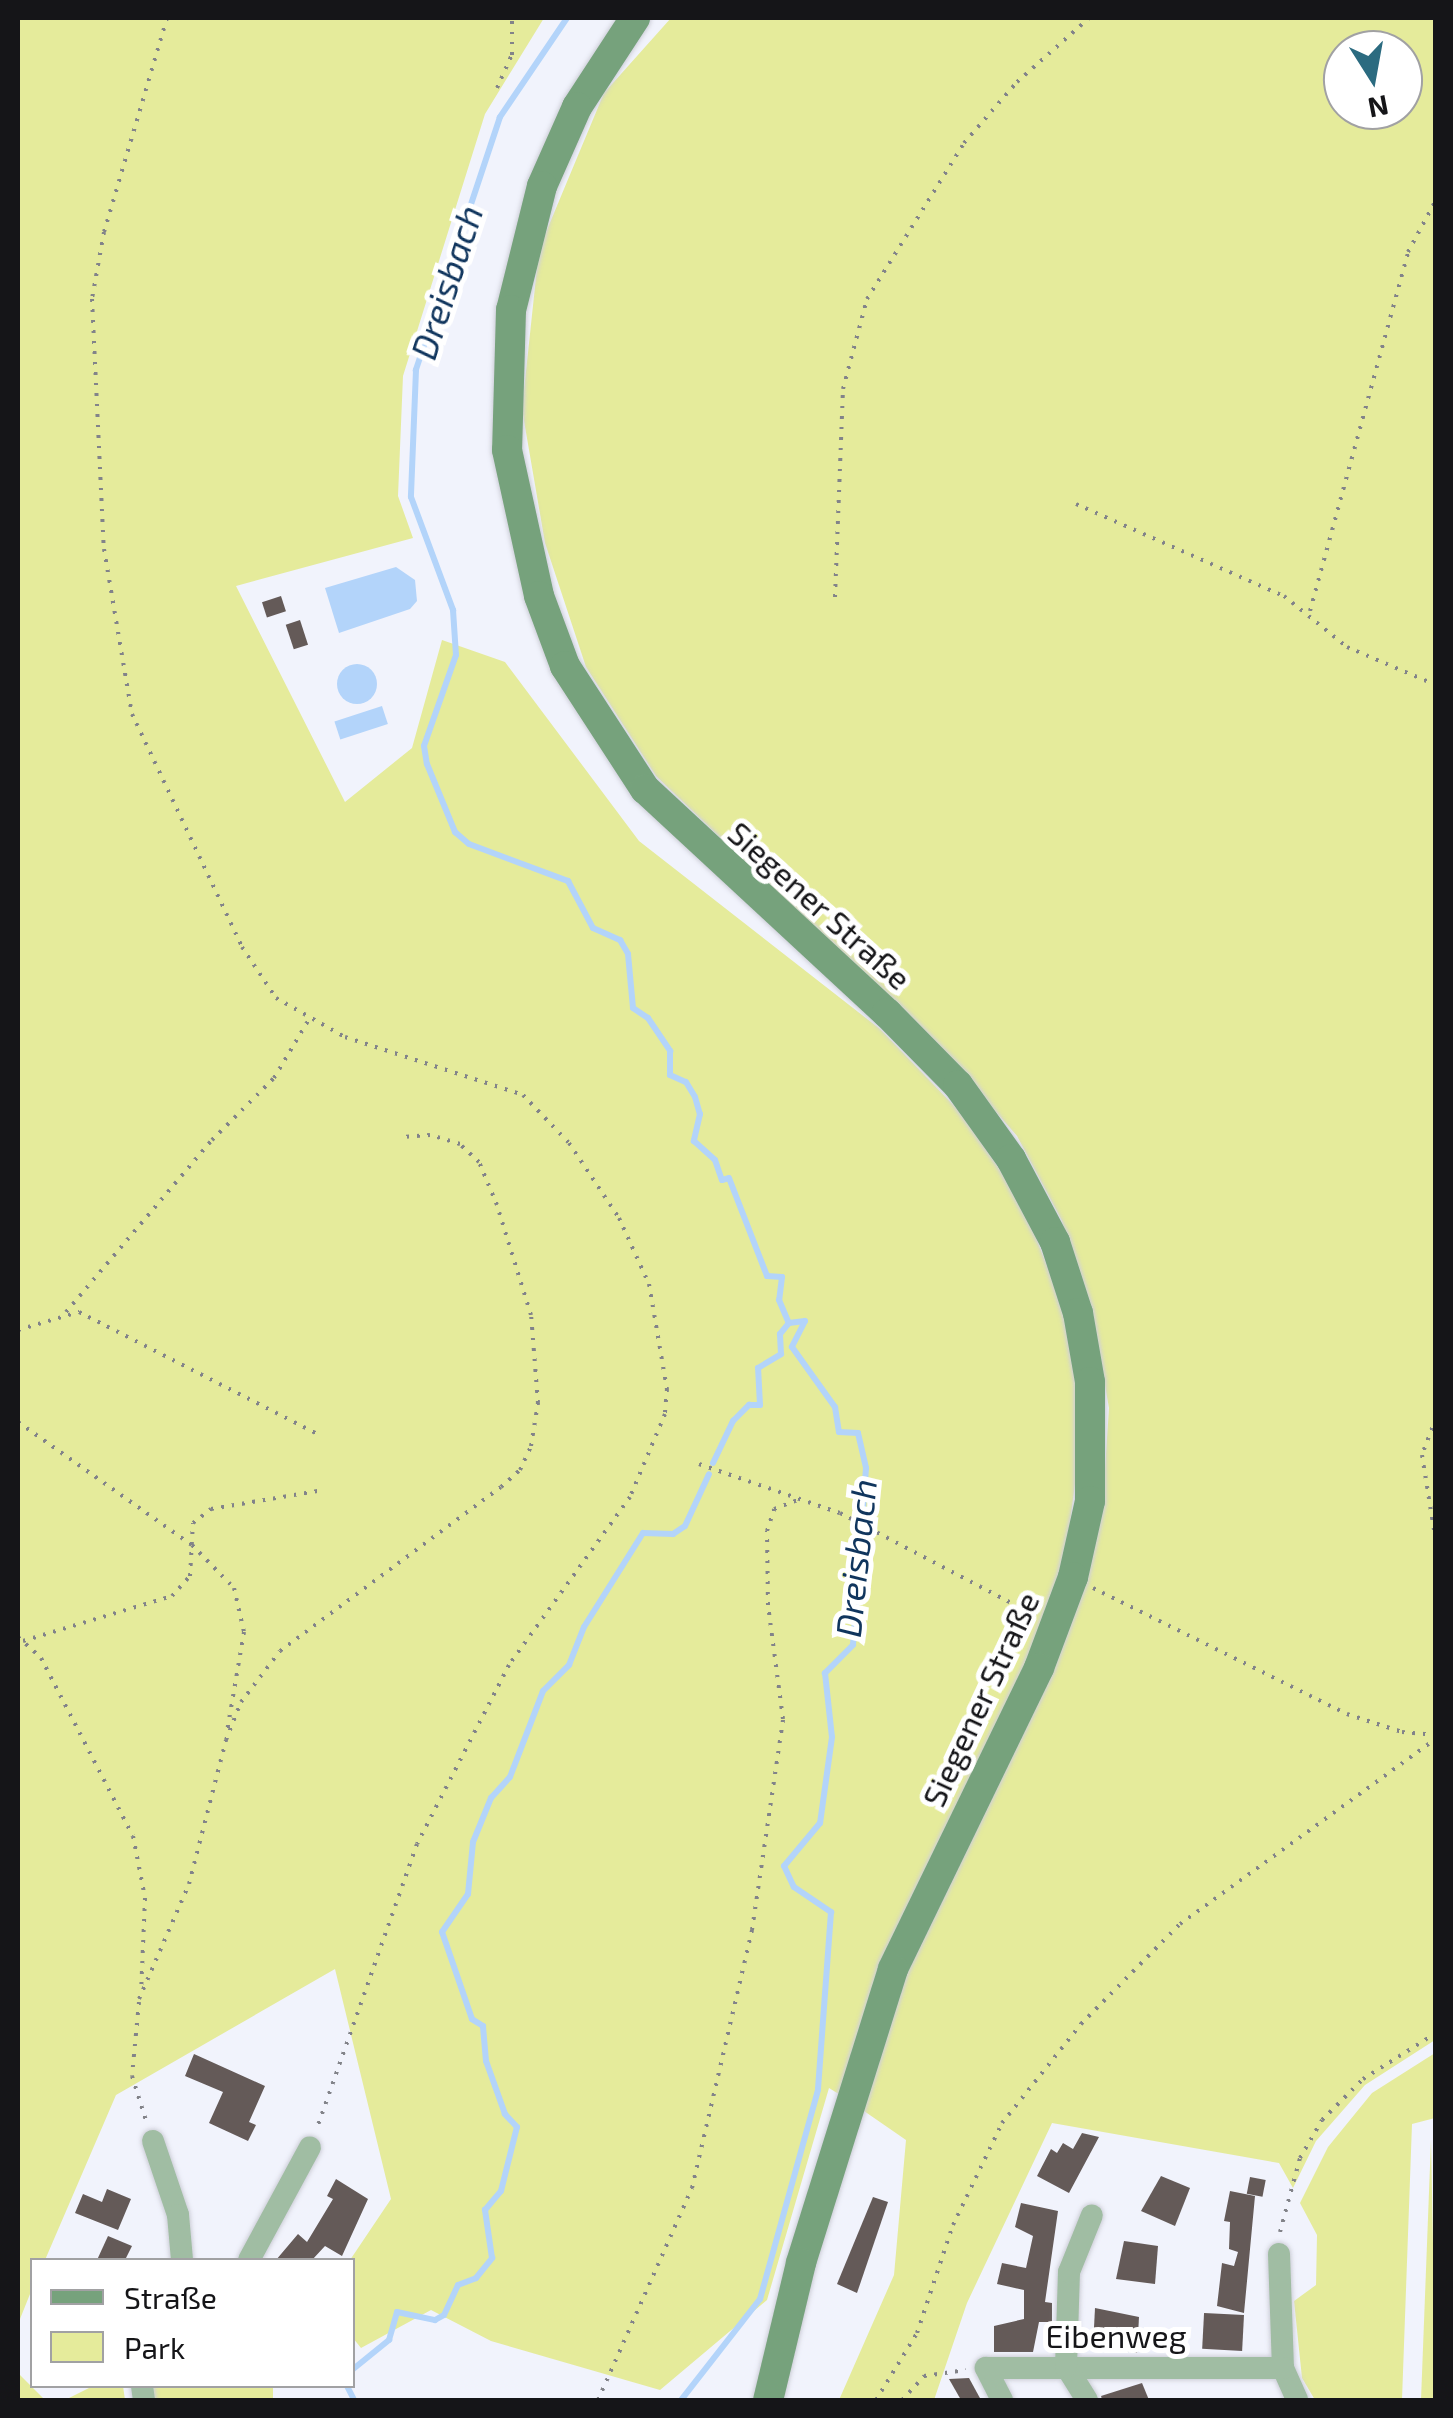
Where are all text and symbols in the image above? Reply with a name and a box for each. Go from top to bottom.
north arrow [1323,30,1423,130]
text: N [1365,89,1392,126]
water label: Dreisbach [401,200,491,364]
street label: Siegener Straße [721,813,919,997]
water label: Dreisbach [826,1477,884,1639]
street label: Siegener Straße [913,1585,1047,1813]
legend [30,2258,355,2388]
text: Straße [124,2279,217,2315]
street label: Eibenweg [1045,2316,1187,2354]
text: Park [124,2329,185,2365]

